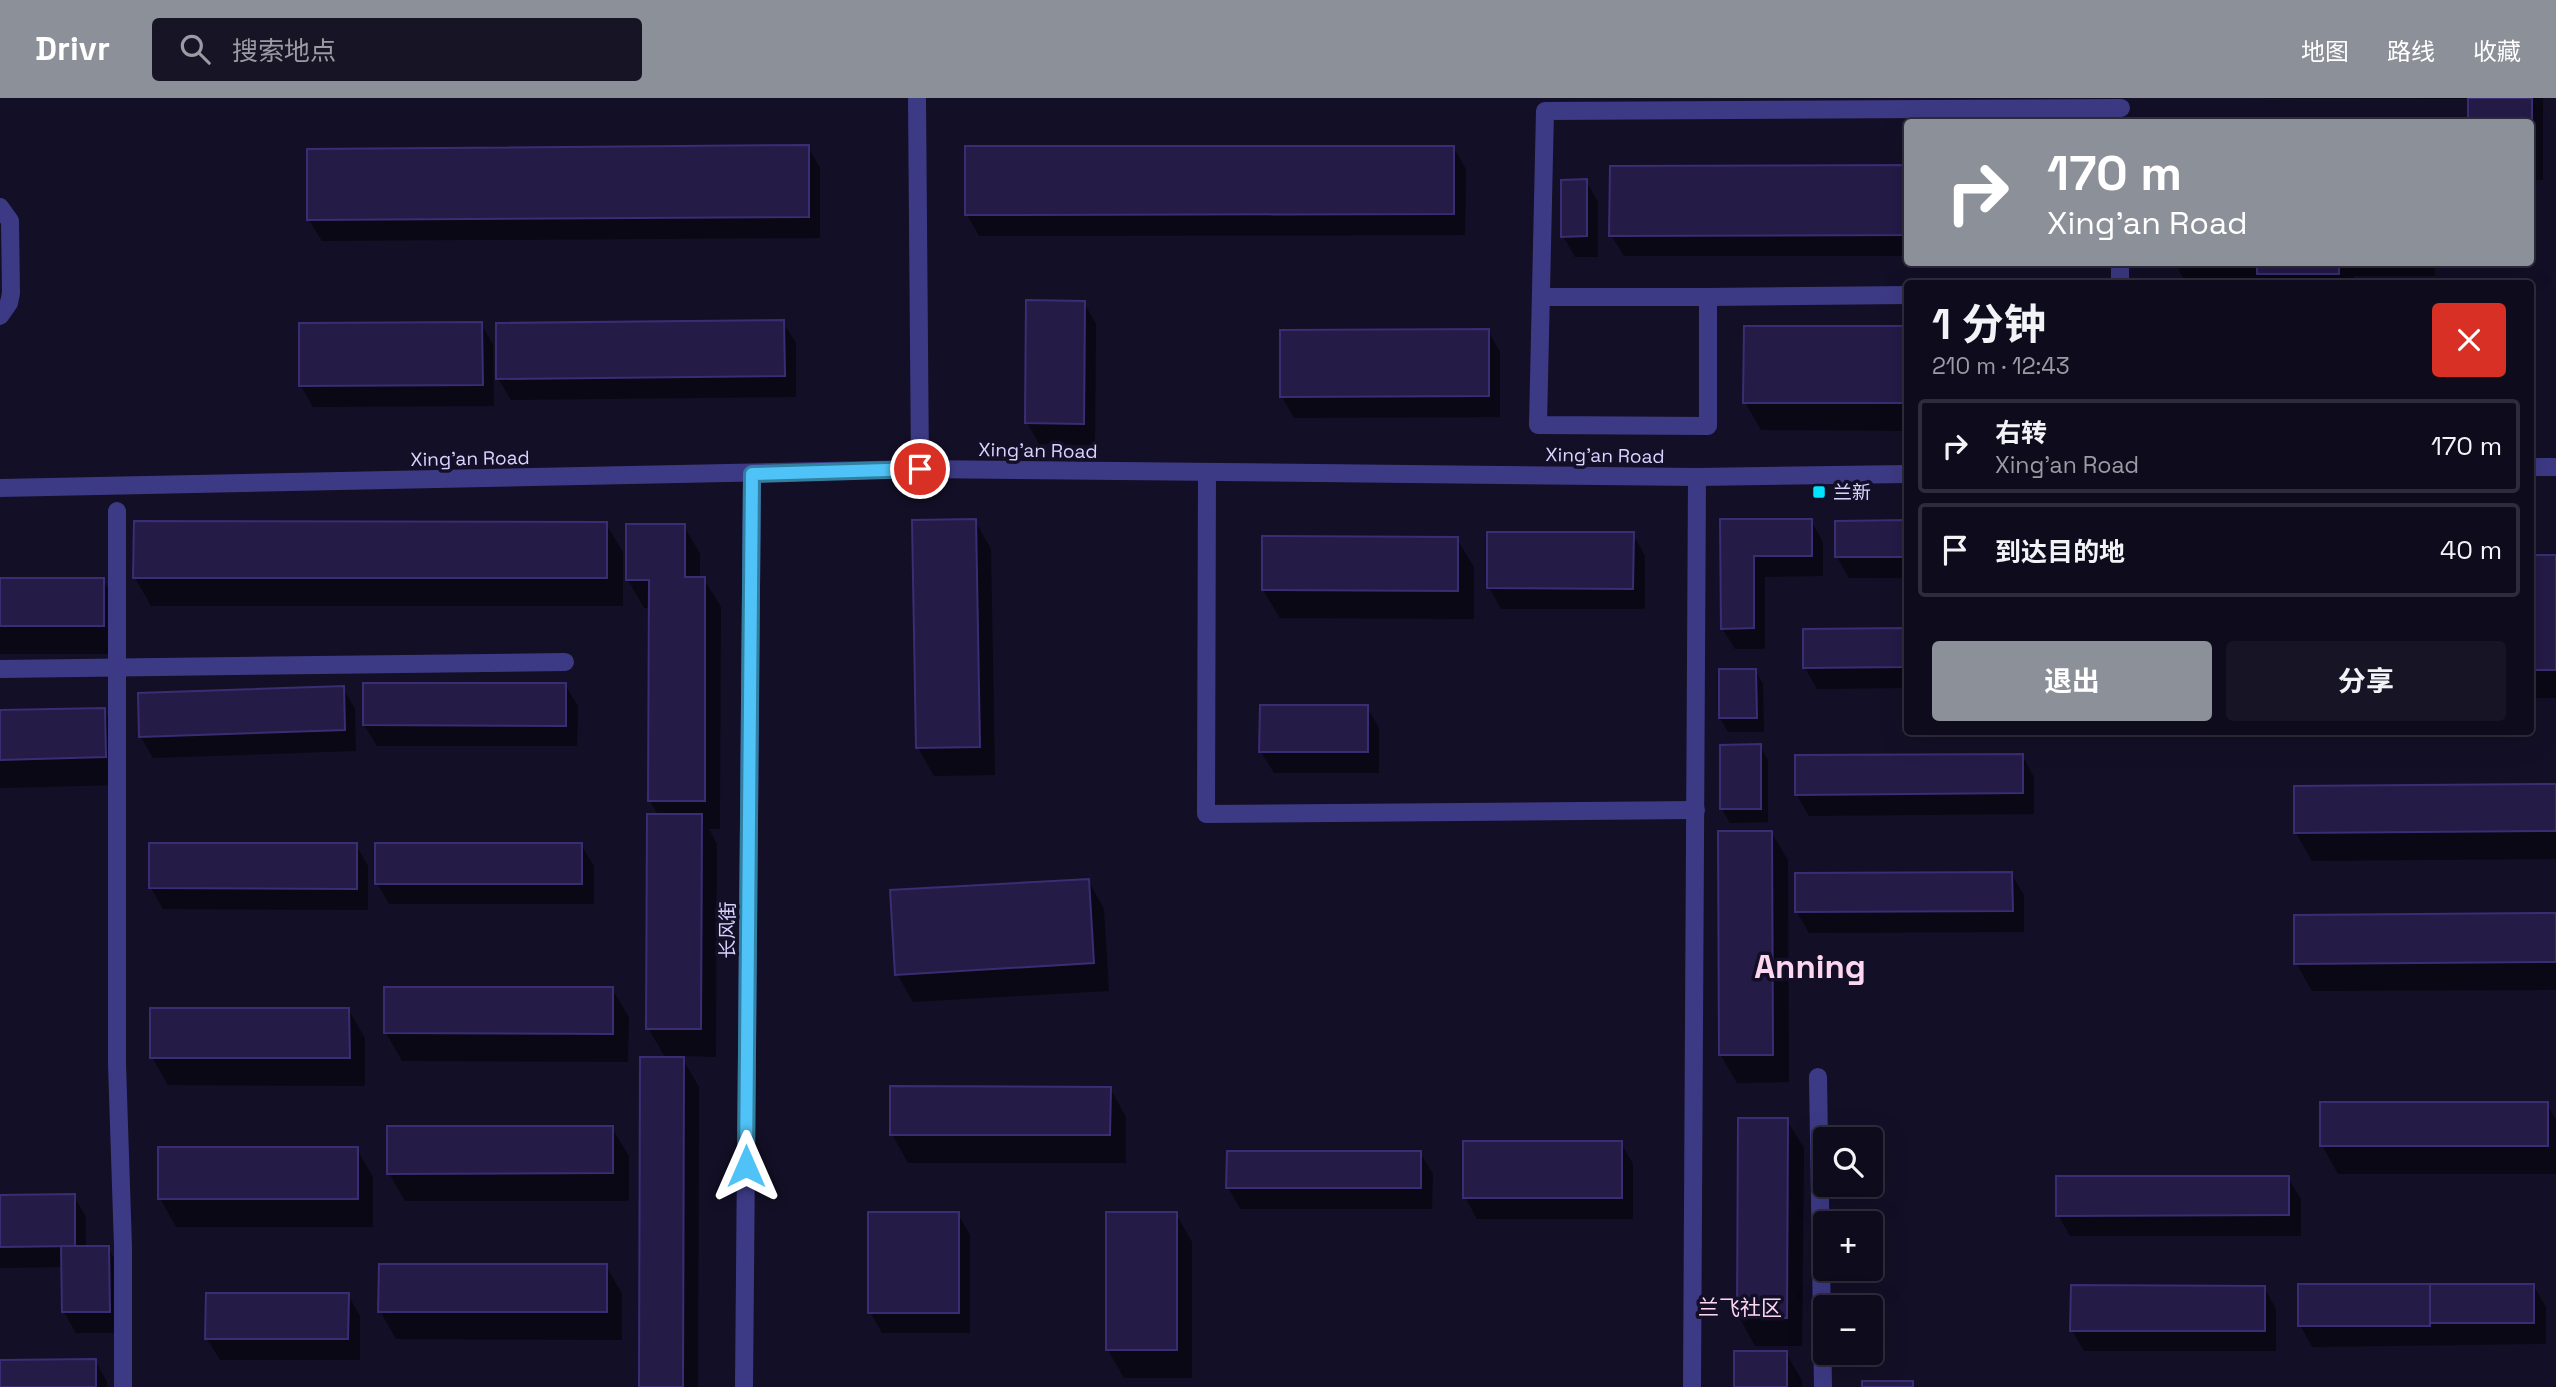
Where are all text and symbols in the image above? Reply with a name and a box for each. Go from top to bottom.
search box [152,18,642,81]
text: Drivr [35,28,110,70]
icon: search [176,30,214,68]
text: 搜索地点 [232,34,336,68]
text: 地图 [2301,36,2349,67]
text: 路线 [2387,36,2435,67]
text: 收藏 [2473,36,2521,67]
text: 170 m [2047,142,2182,204]
icon: right [1932,147,2023,238]
text: Xing'an Road [2047,203,2248,243]
text: 1 分钟 [1932,298,2046,351]
button: close [2432,303,2506,377]
text: 210 m · 12:43 [1932,351,2070,381]
text: 右转 [1995,416,2047,450]
icon: right [1936,427,1974,465]
text: 170 m [2431,429,2502,463]
street label: Xing'an Road [978,437,1098,464]
pin [890,439,950,499]
street label: Xing'an Road [1545,442,1665,469]
street label: Xing'an Road [410,445,530,472]
icon: arrive [901,450,939,488]
text: Xing'an Road [1995,450,2139,480]
place label: 兰新 [1833,480,1871,505]
marker: 兰新 [1811,484,1827,500]
icon: arrive [1936,531,1974,569]
text: 40 m [2440,533,2502,567]
text: 到达目的地 [1995,535,2125,569]
button: 退出 [1932,641,2212,721]
button: 分享 [2226,641,2506,721]
street label: 长风街 [715,901,740,959]
district label: Anning [1754,946,1866,988]
map controls [1813,1127,1883,1365]
button: search [1813,1127,1883,1197]
position arrow [709,1129,783,1203]
button: + [1813,1211,1883,1281]
district label: 兰飞社区 [1698,1294,1782,1321]
button: − [1813,1295,1883,1365]

